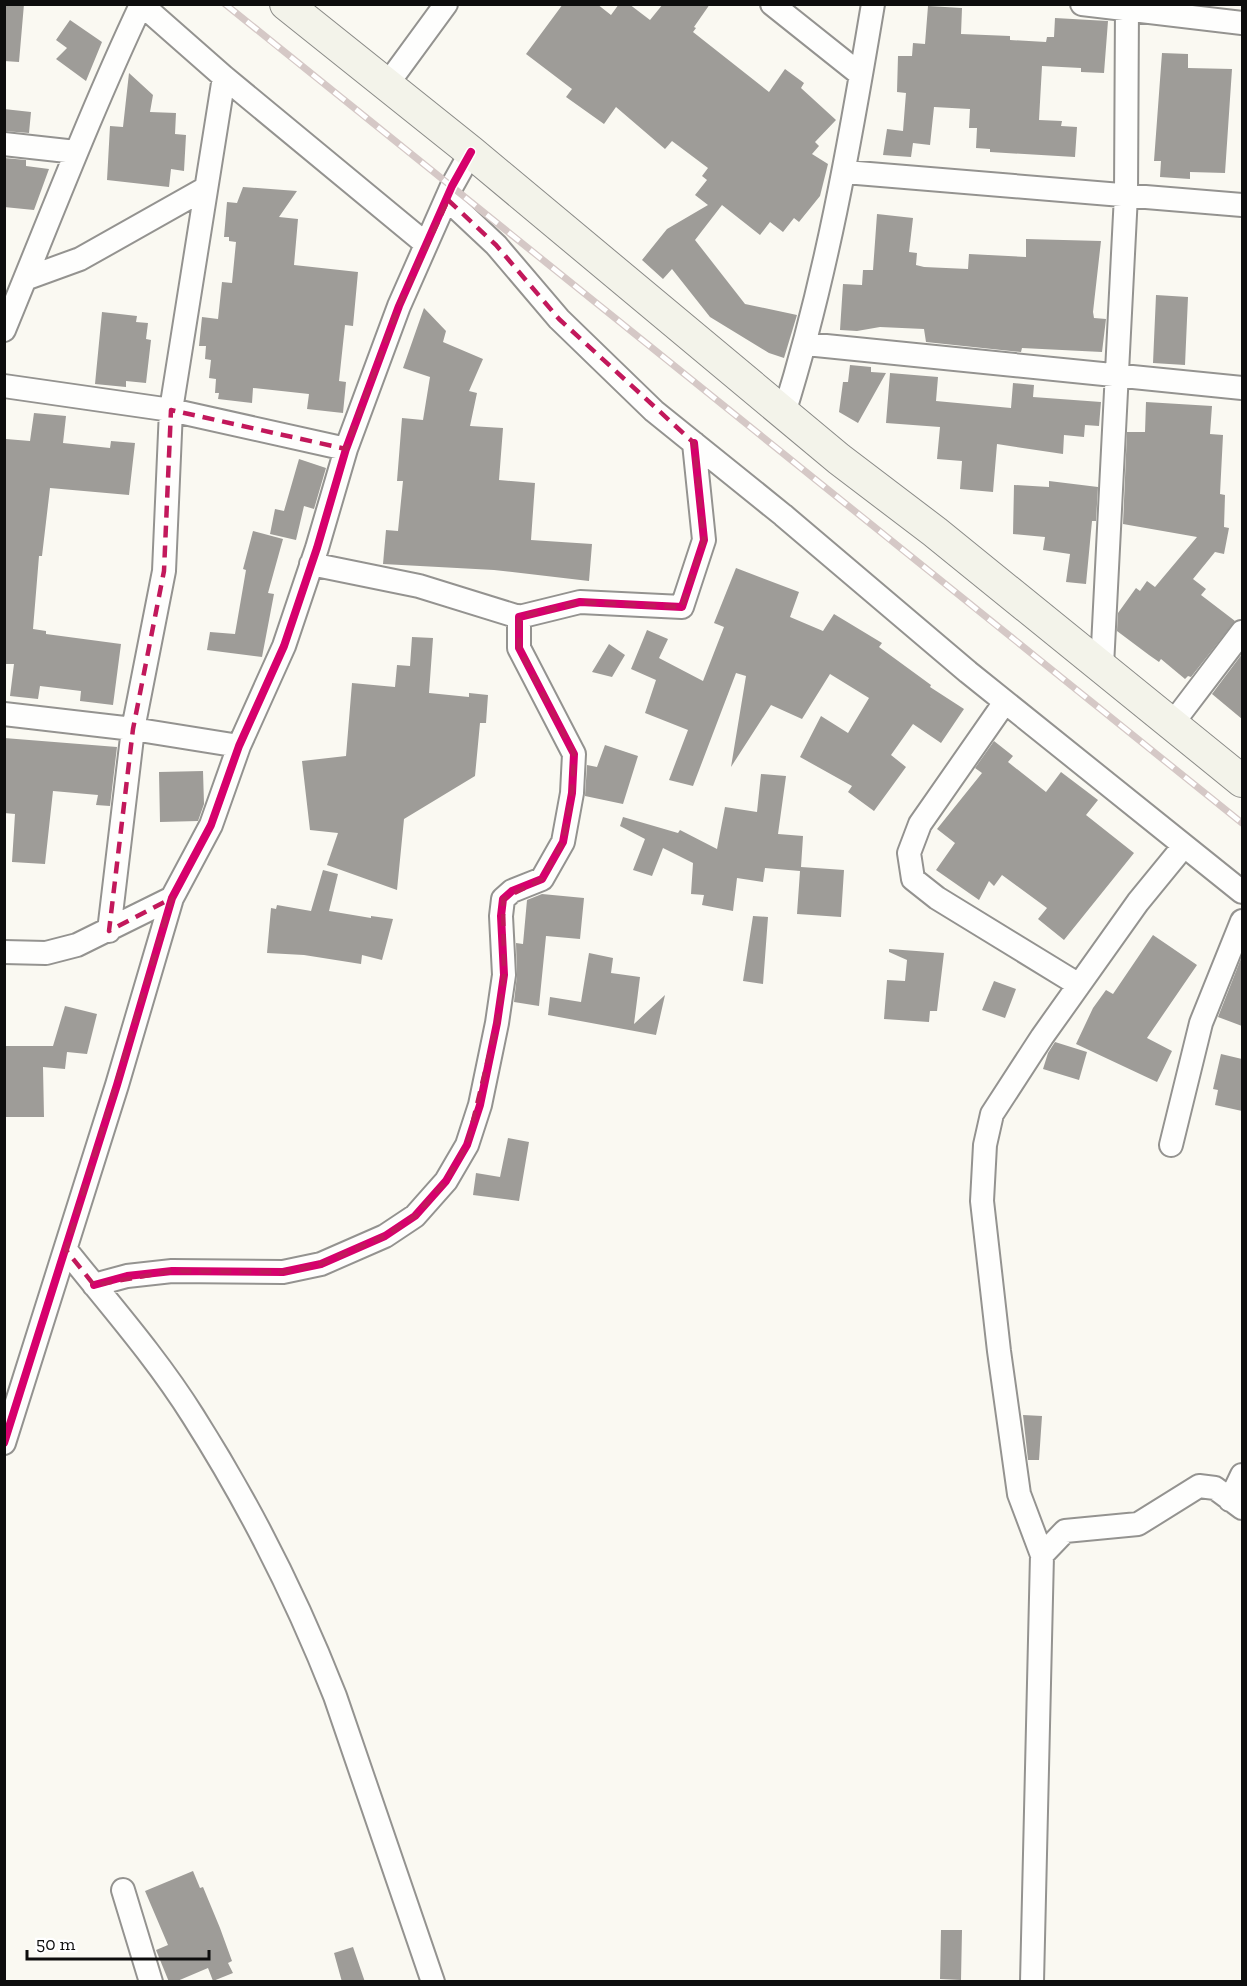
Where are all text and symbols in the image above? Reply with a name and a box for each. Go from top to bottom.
scale bar [27,1923,208,1961]
text: 50 m [36,1933,76,1955]

